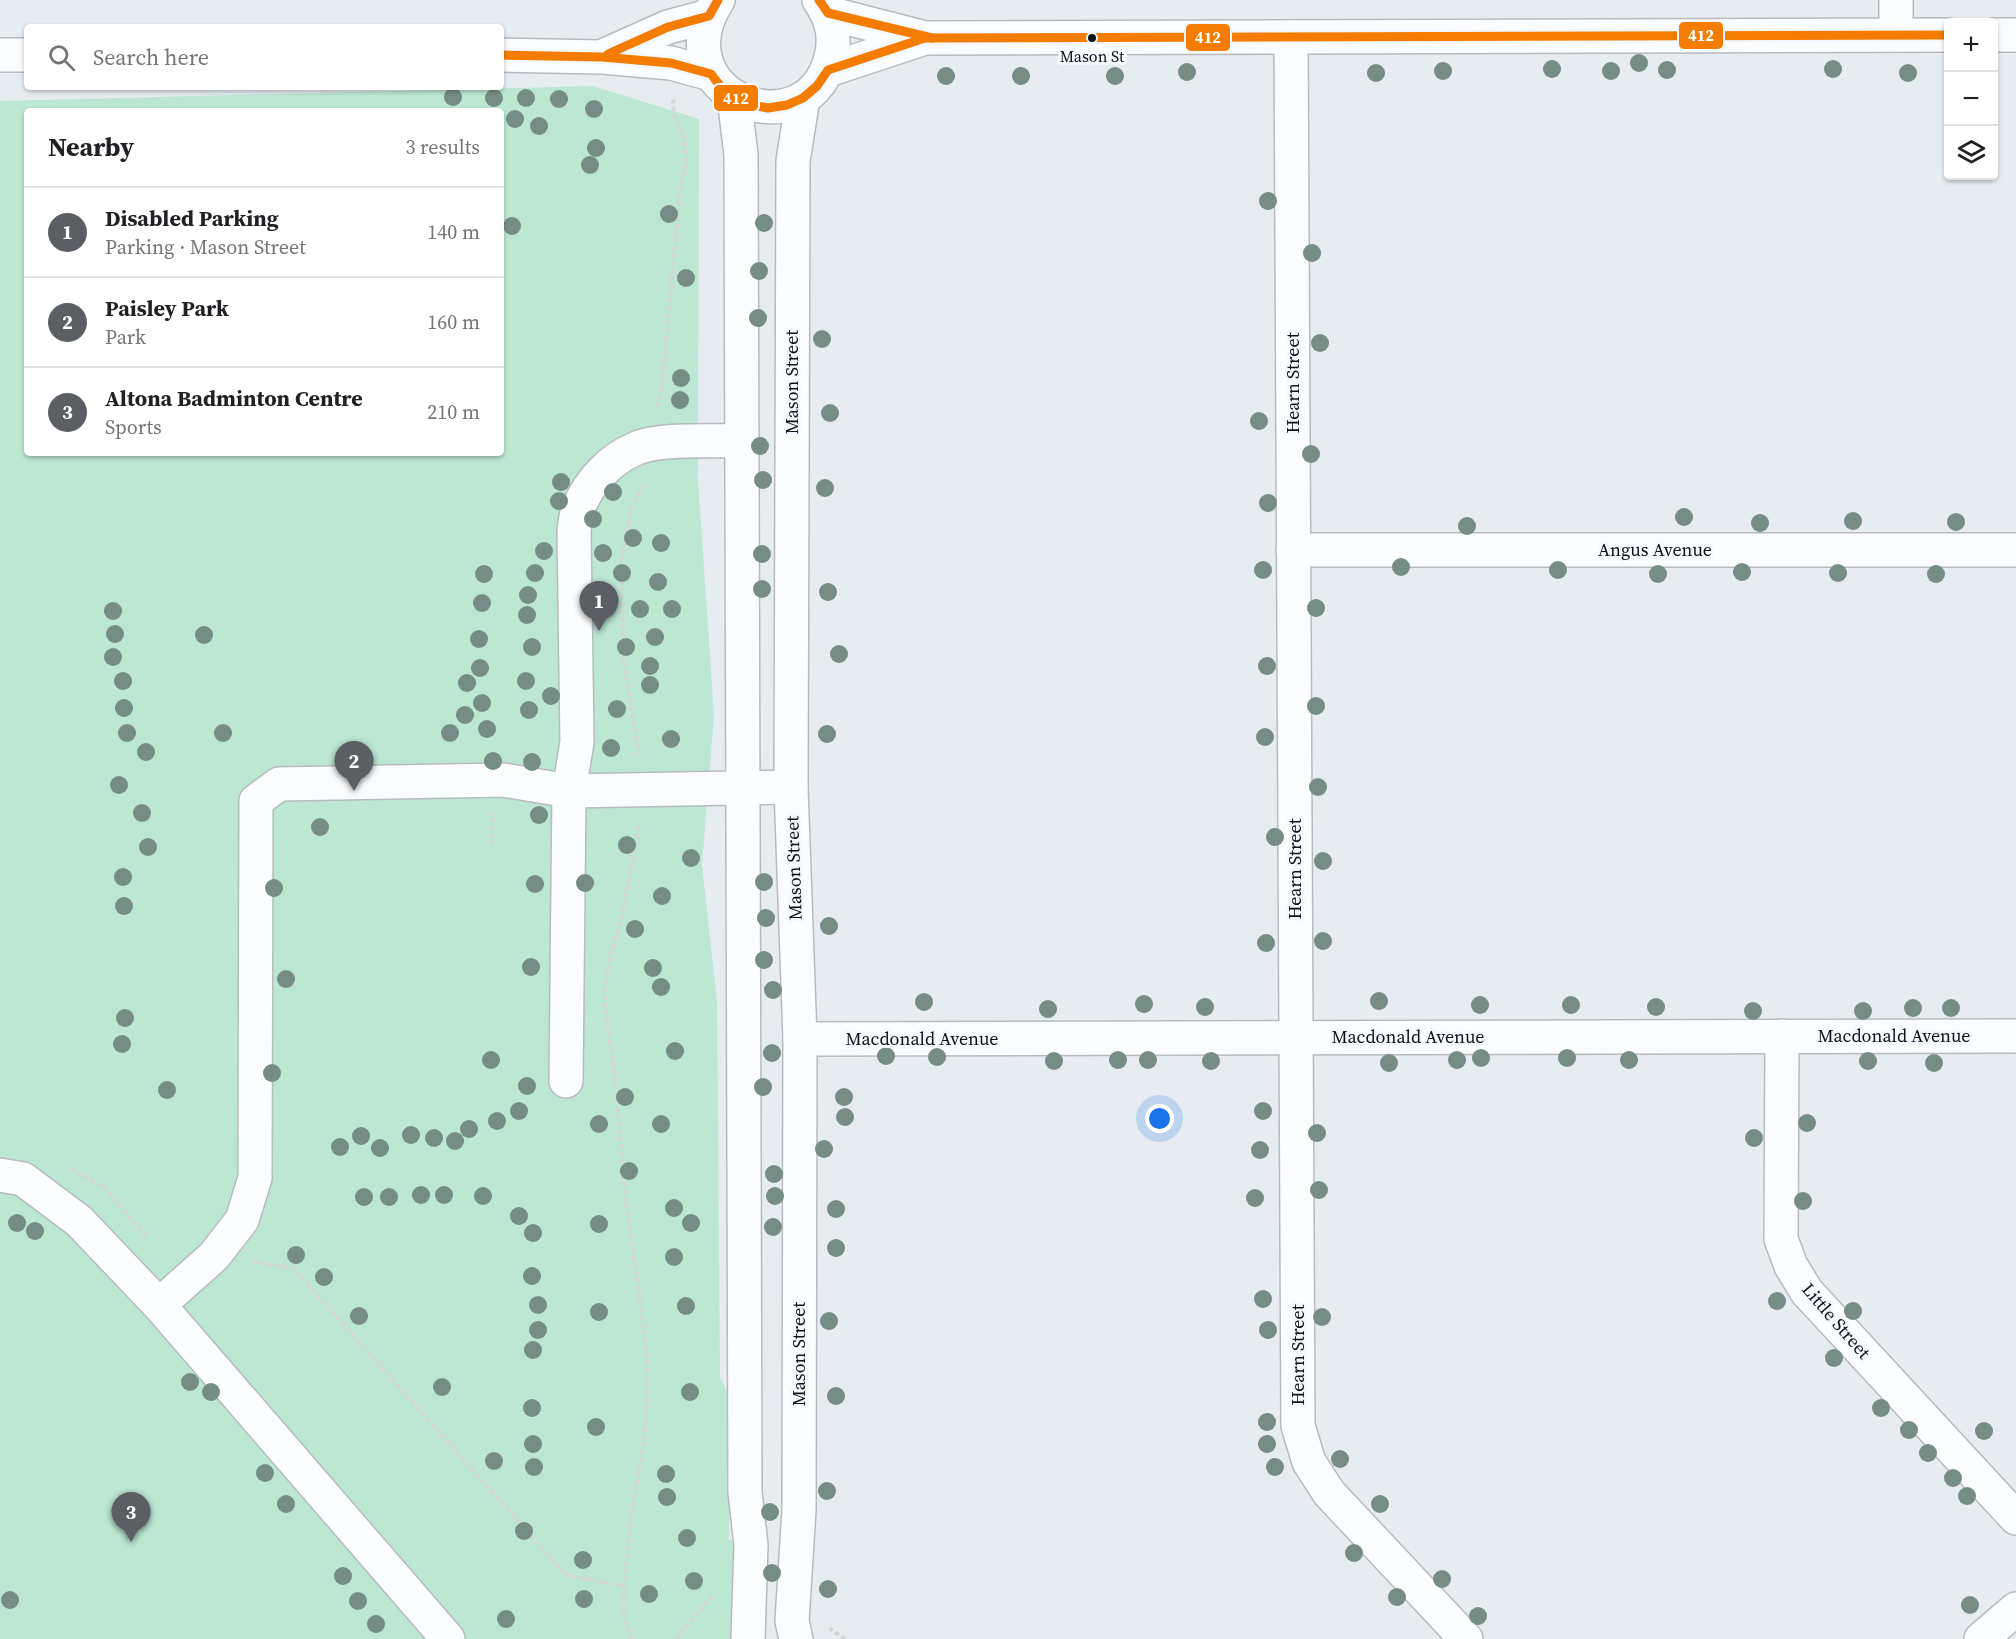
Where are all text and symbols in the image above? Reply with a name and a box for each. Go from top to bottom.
map controls [1944,18,1998,180]
button: + [1944,18,1998,72]
line badge: 412 [1678,21,1724,50]
line badge: 412 [1185,23,1231,52]
search box [24,24,504,90]
text: 412 [1688,24,1714,46]
text: 412 [1195,26,1221,48]
marker: Mason St [1086,32,1098,44]
icon: search [45,41,78,74]
text: Search here [93,42,209,72]
place label: Mason St [1060,45,1125,67]
button: − [1944,72,1998,126]
line badge: 412 [713,84,759,112]
text: 412 [723,87,749,109]
button: layers [1944,126,1998,180]
text: Nearby [48,129,134,165]
text: 3 results [405,133,480,161]
text: Disabled Parking [105,203,279,233]
text: 1 [62,218,73,246]
text: 140 m [427,218,480,246]
text: Parking · Mason Street [105,233,306,261]
text: Paisley Park [105,293,229,323]
text: 2 [62,308,73,336]
text: 160 m [427,308,480,336]
text: Park [105,323,146,351]
street label: Mason Street [779,330,804,434]
street label: Hearn Street [1280,332,1305,434]
text: Altona Badminton Centre [105,383,363,413]
text: 3 [62,398,73,426]
text: 210 m [427,398,480,426]
text: Sports [105,413,162,441]
street label: Angus Avenue [1598,537,1712,562]
pin: 1 [580,582,618,631]
pin: 2 [334,742,374,791]
street label: Mason Street [779,815,808,921]
street label: Hearn Street [1282,818,1307,920]
street label: Macdonald Avenue [1818,1023,1970,1048]
street label: Macdonald Avenue [1332,1024,1484,1049]
street label: Macdonald Avenue [846,1026,998,1051]
your location [1145,1104,1174,1133]
street label: Little Street [1796,1277,1876,1364]
street label: Mason Street [786,1302,811,1406]
street label: Hearn Street [1285,1304,1310,1406]
pin: 3 [112,1492,150,1542]

